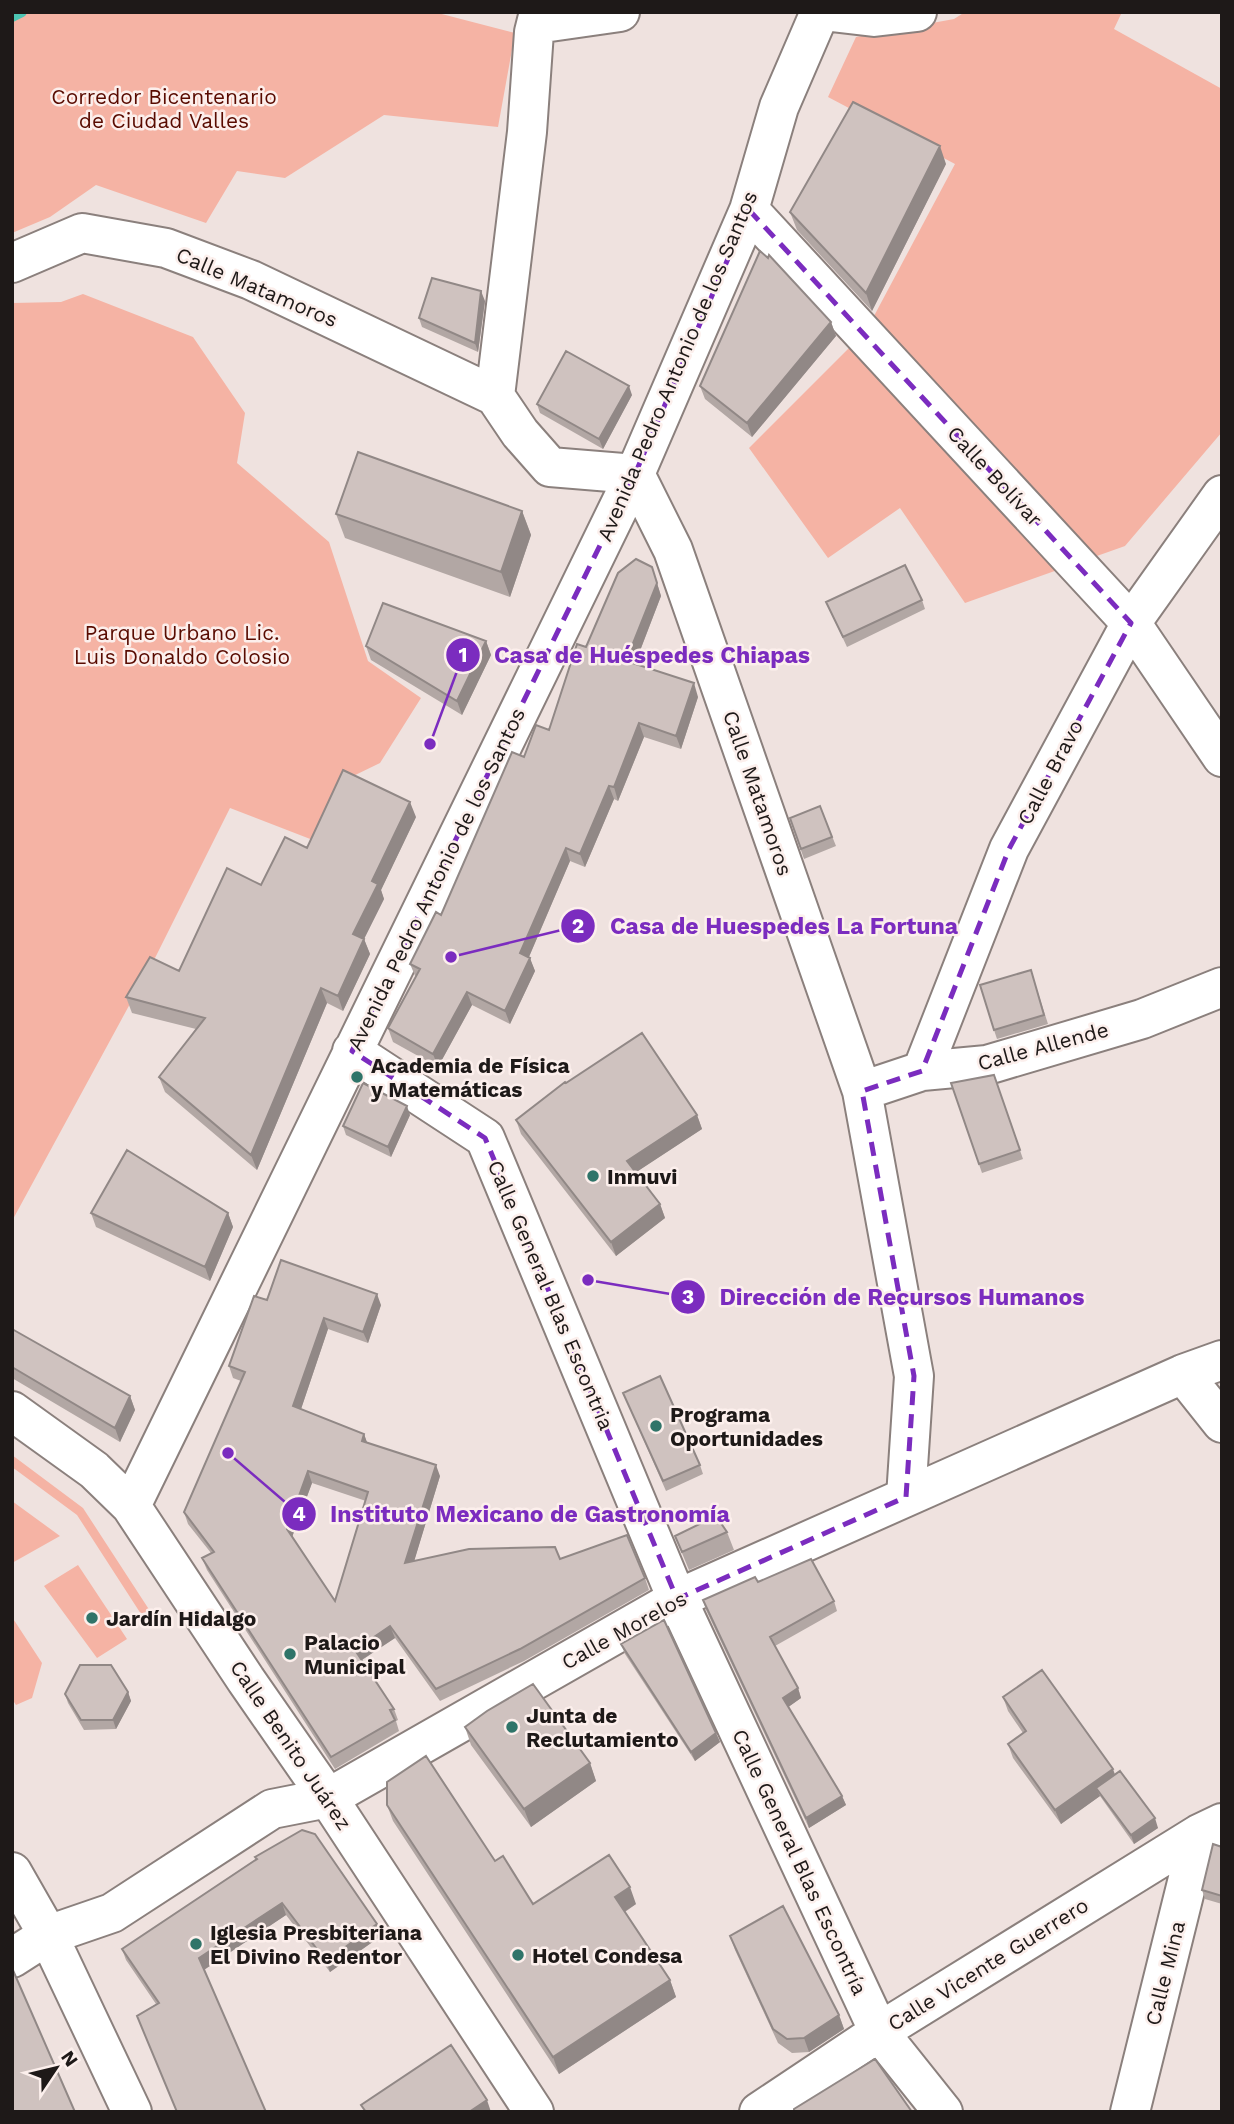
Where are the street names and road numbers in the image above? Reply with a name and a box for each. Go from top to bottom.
street label: Avenida Pedro Antonio de los Santos [592,187,762,545]
street label: Calle Matamoros [173,242,341,332]
street label: Calle Bolívar [942,421,1048,532]
street label: Avenida Pedro Antonio de los Santos [342,704,530,1054]
street label: Calle Matamoros [718,707,798,879]
street label: Calle Bravo [1012,715,1088,829]
street label: Calle Allende [975,1016,1111,1076]
street label: Calle General Blas Escontria [483,1156,619,1434]
street label: Calle Morelos [557,1585,691,1675]
street label: Calle Benito Juárez [225,1656,357,1834]
street label: Calle General Blas Escontría [727,1725,873,1999]
street label: Calle Vicente Guerrero [883,1892,1093,2036]
street label: Calle Mina [1140,1918,1190,2028]

